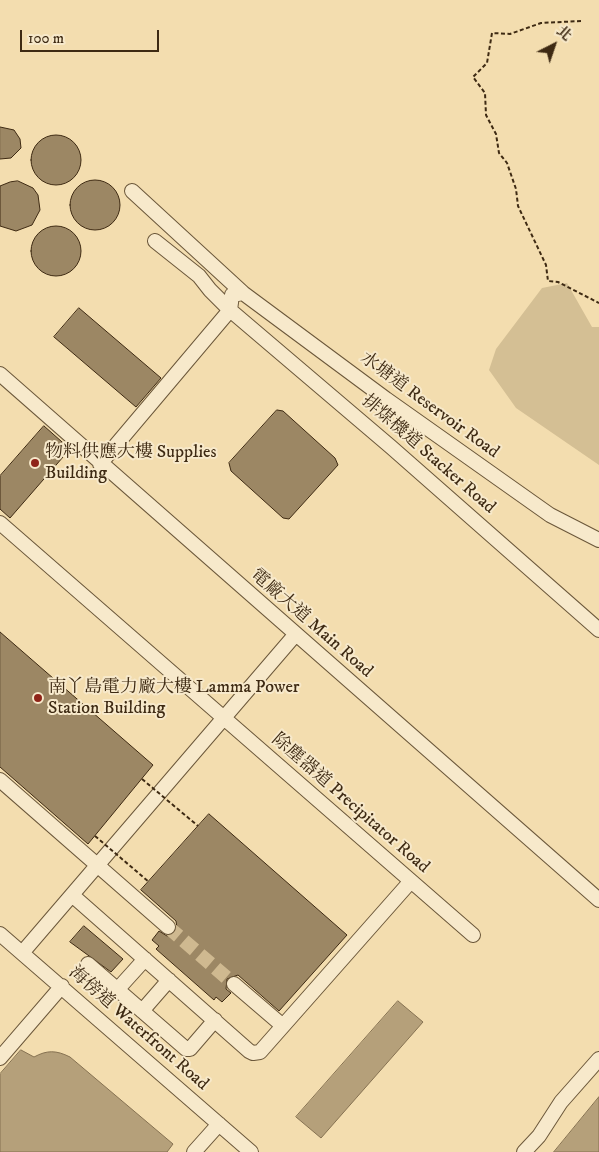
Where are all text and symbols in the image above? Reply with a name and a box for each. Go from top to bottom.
scale bar [22,20,161,52]
north arrow [529,20,579,70]
text: 北 [553,22,575,45]
text: 100 m [28,29,64,48]
street label: 水塘道 Reservoir Road [355,348,503,464]
street label: 排煤機道 Stacker Road [357,391,499,519]
place label: 物料供應大樓 Supplies Building [45,442,216,484]
marker: 物料供應大樓 Supplies Building [29,457,41,469]
street label: 電廠大道 Main Road [245,565,377,683]
place label: 南丫島電力廠大樓 Lamma Power Station Building [48,677,300,720]
marker: 南丫島電力廠大樓 Lamma Power Station Building [32,692,44,704]
street label: 除塵器道 Precipitator Road [267,730,433,878]
street label: 海傍道 Waterfront Road [64,962,212,1096]

